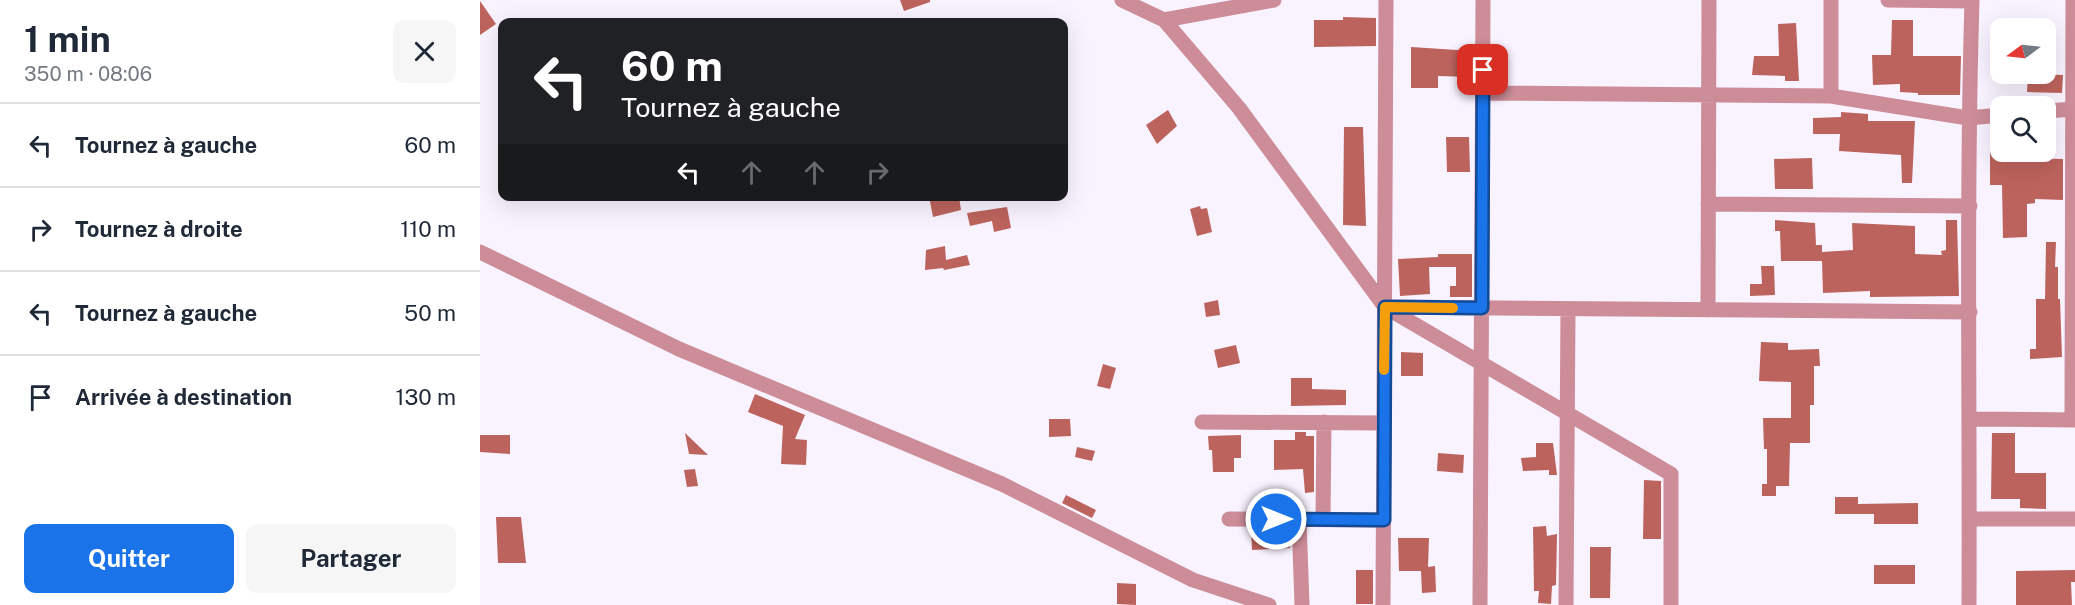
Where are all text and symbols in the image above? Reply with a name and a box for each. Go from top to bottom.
text: 1 min [24,18,111,60]
north arrow [1990,18,2056,84]
map controls [1990,18,2056,162]
button: close [393,20,456,83]
text: 60 m [621,41,723,90]
icon: left [522,42,600,120]
pin [1457,44,1508,95]
icon: arrive [1466,53,1499,86]
text: 350 m · 08:06 [24,62,152,86]
text: Tournez à gauche [621,91,841,123]
button: search [1990,96,2056,162]
icon: left [24,129,57,162]
text: Tournez à gauche [75,132,257,158]
text: 60 m [405,132,456,158]
icon: left [672,156,705,189]
icon: ahead [735,156,768,189]
icon: ahead [798,156,831,189]
icon: right [861,156,894,189]
icon: right [24,213,57,246]
text: Tournez à droite [75,216,243,242]
text: 110 m [400,216,456,242]
icon: left [24,297,57,330]
text: Tournez à gauche [75,300,257,326]
text: 50 m [404,300,456,326]
icon: arrive [24,381,57,414]
text: Arrivée à destination [75,384,292,410]
text: 130 m [395,384,456,410]
position arrow [1244,487,1308,551]
button: Quitter [24,524,234,593]
button: Partager [246,524,456,593]

